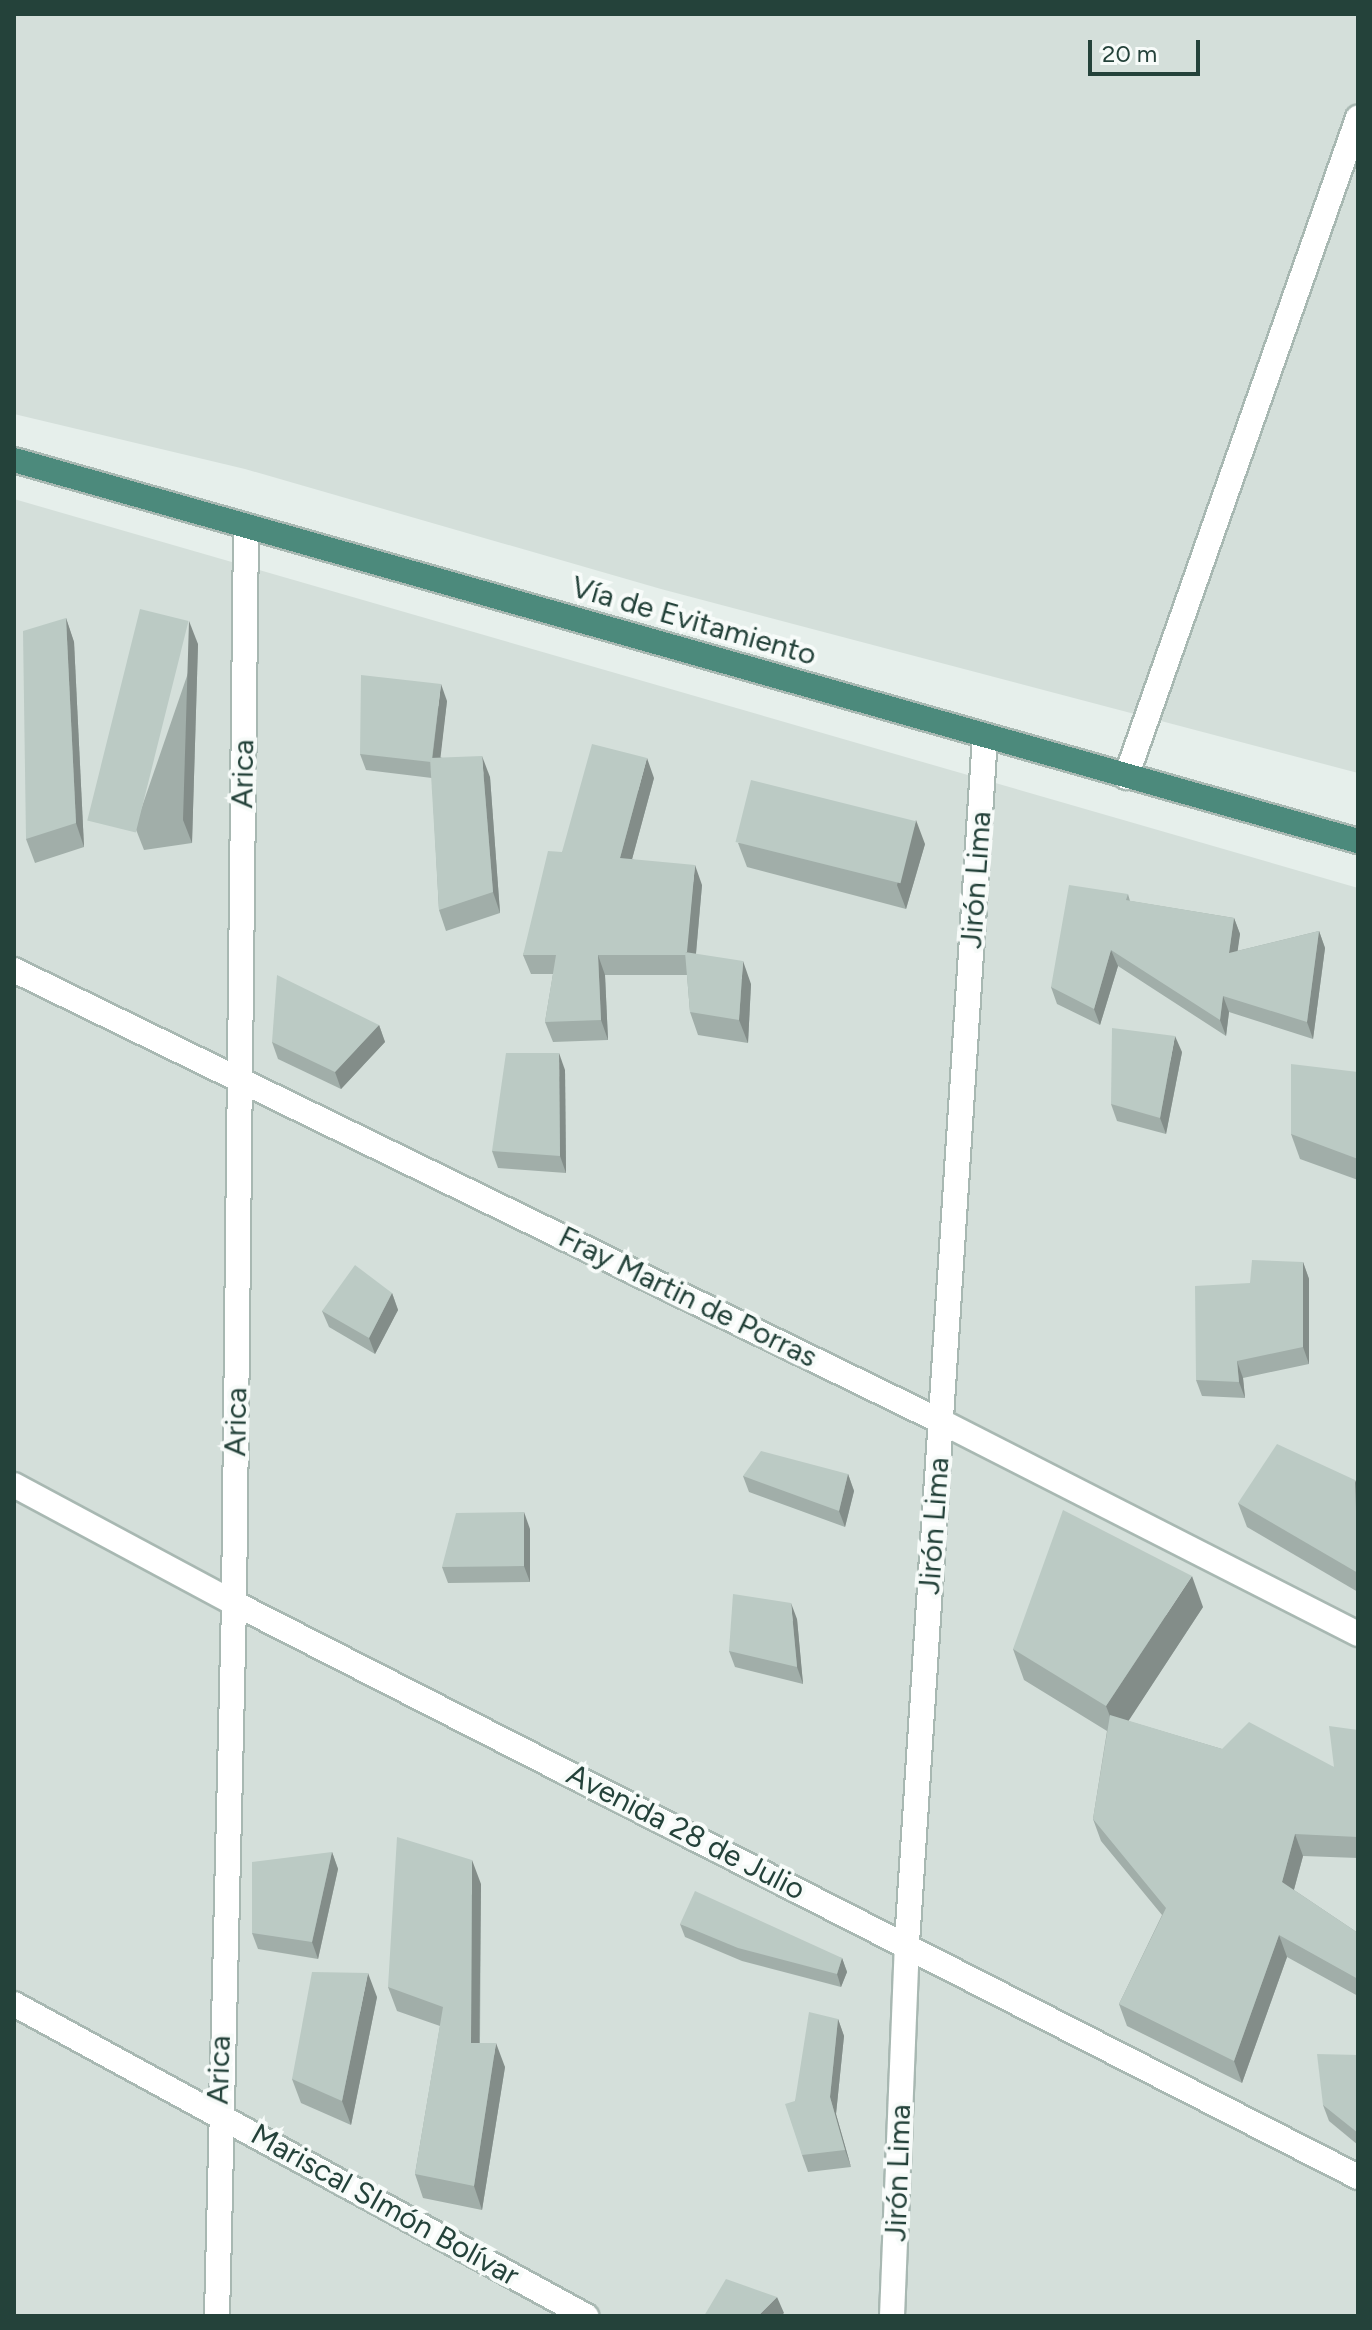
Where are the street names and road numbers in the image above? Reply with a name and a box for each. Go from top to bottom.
street label: Vía de Evitamiento [567,569,821,673]
street label: Arica [224,739,262,809]
street label: Jirón Lima [953,810,999,950]
street label: Fray Martin de Porras [553,1219,823,1375]
street label: Arica [217,1387,255,1457]
street label: Jirón Lima [911,1456,957,1596]
street label: Avenida 28 de Julio [561,1756,811,1908]
street label: Arica [200,2035,238,2105]
street label: Jirón Lima [878,2104,918,2242]
street label: Mariscal SImón Bolívar [245,2116,525,2294]

